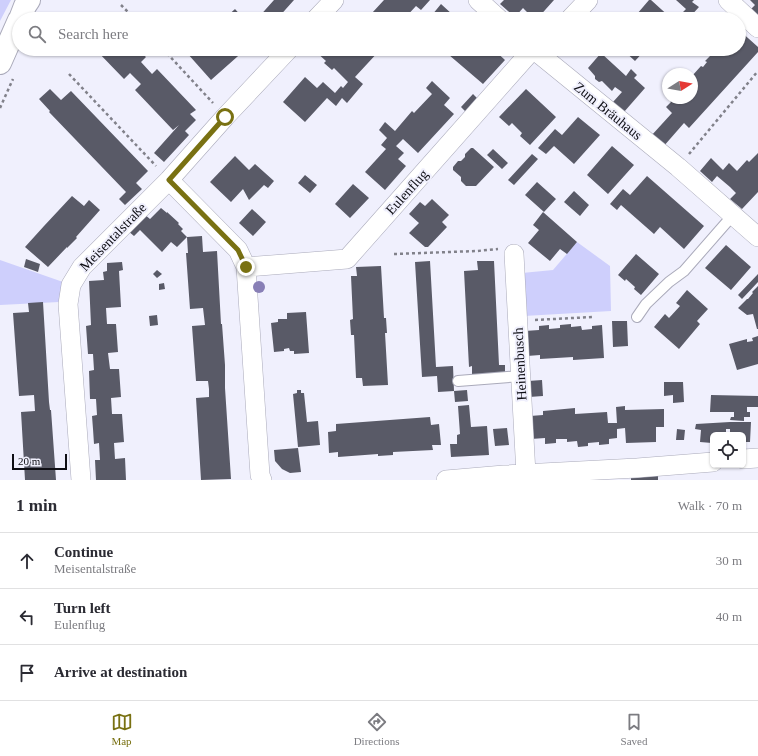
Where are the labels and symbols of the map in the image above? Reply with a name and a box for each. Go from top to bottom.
north arrow [662,68,698,104]
street label: Zum Bräuhaus [571,79,645,143]
route start [216,108,234,126]
street label: Eulenflug [383,166,431,218]
street label: Meisentalstraße [77,200,149,274]
route end [237,258,255,276]
street label: Heinenbusch [511,327,529,401]
scale bar [12,452,67,471]

